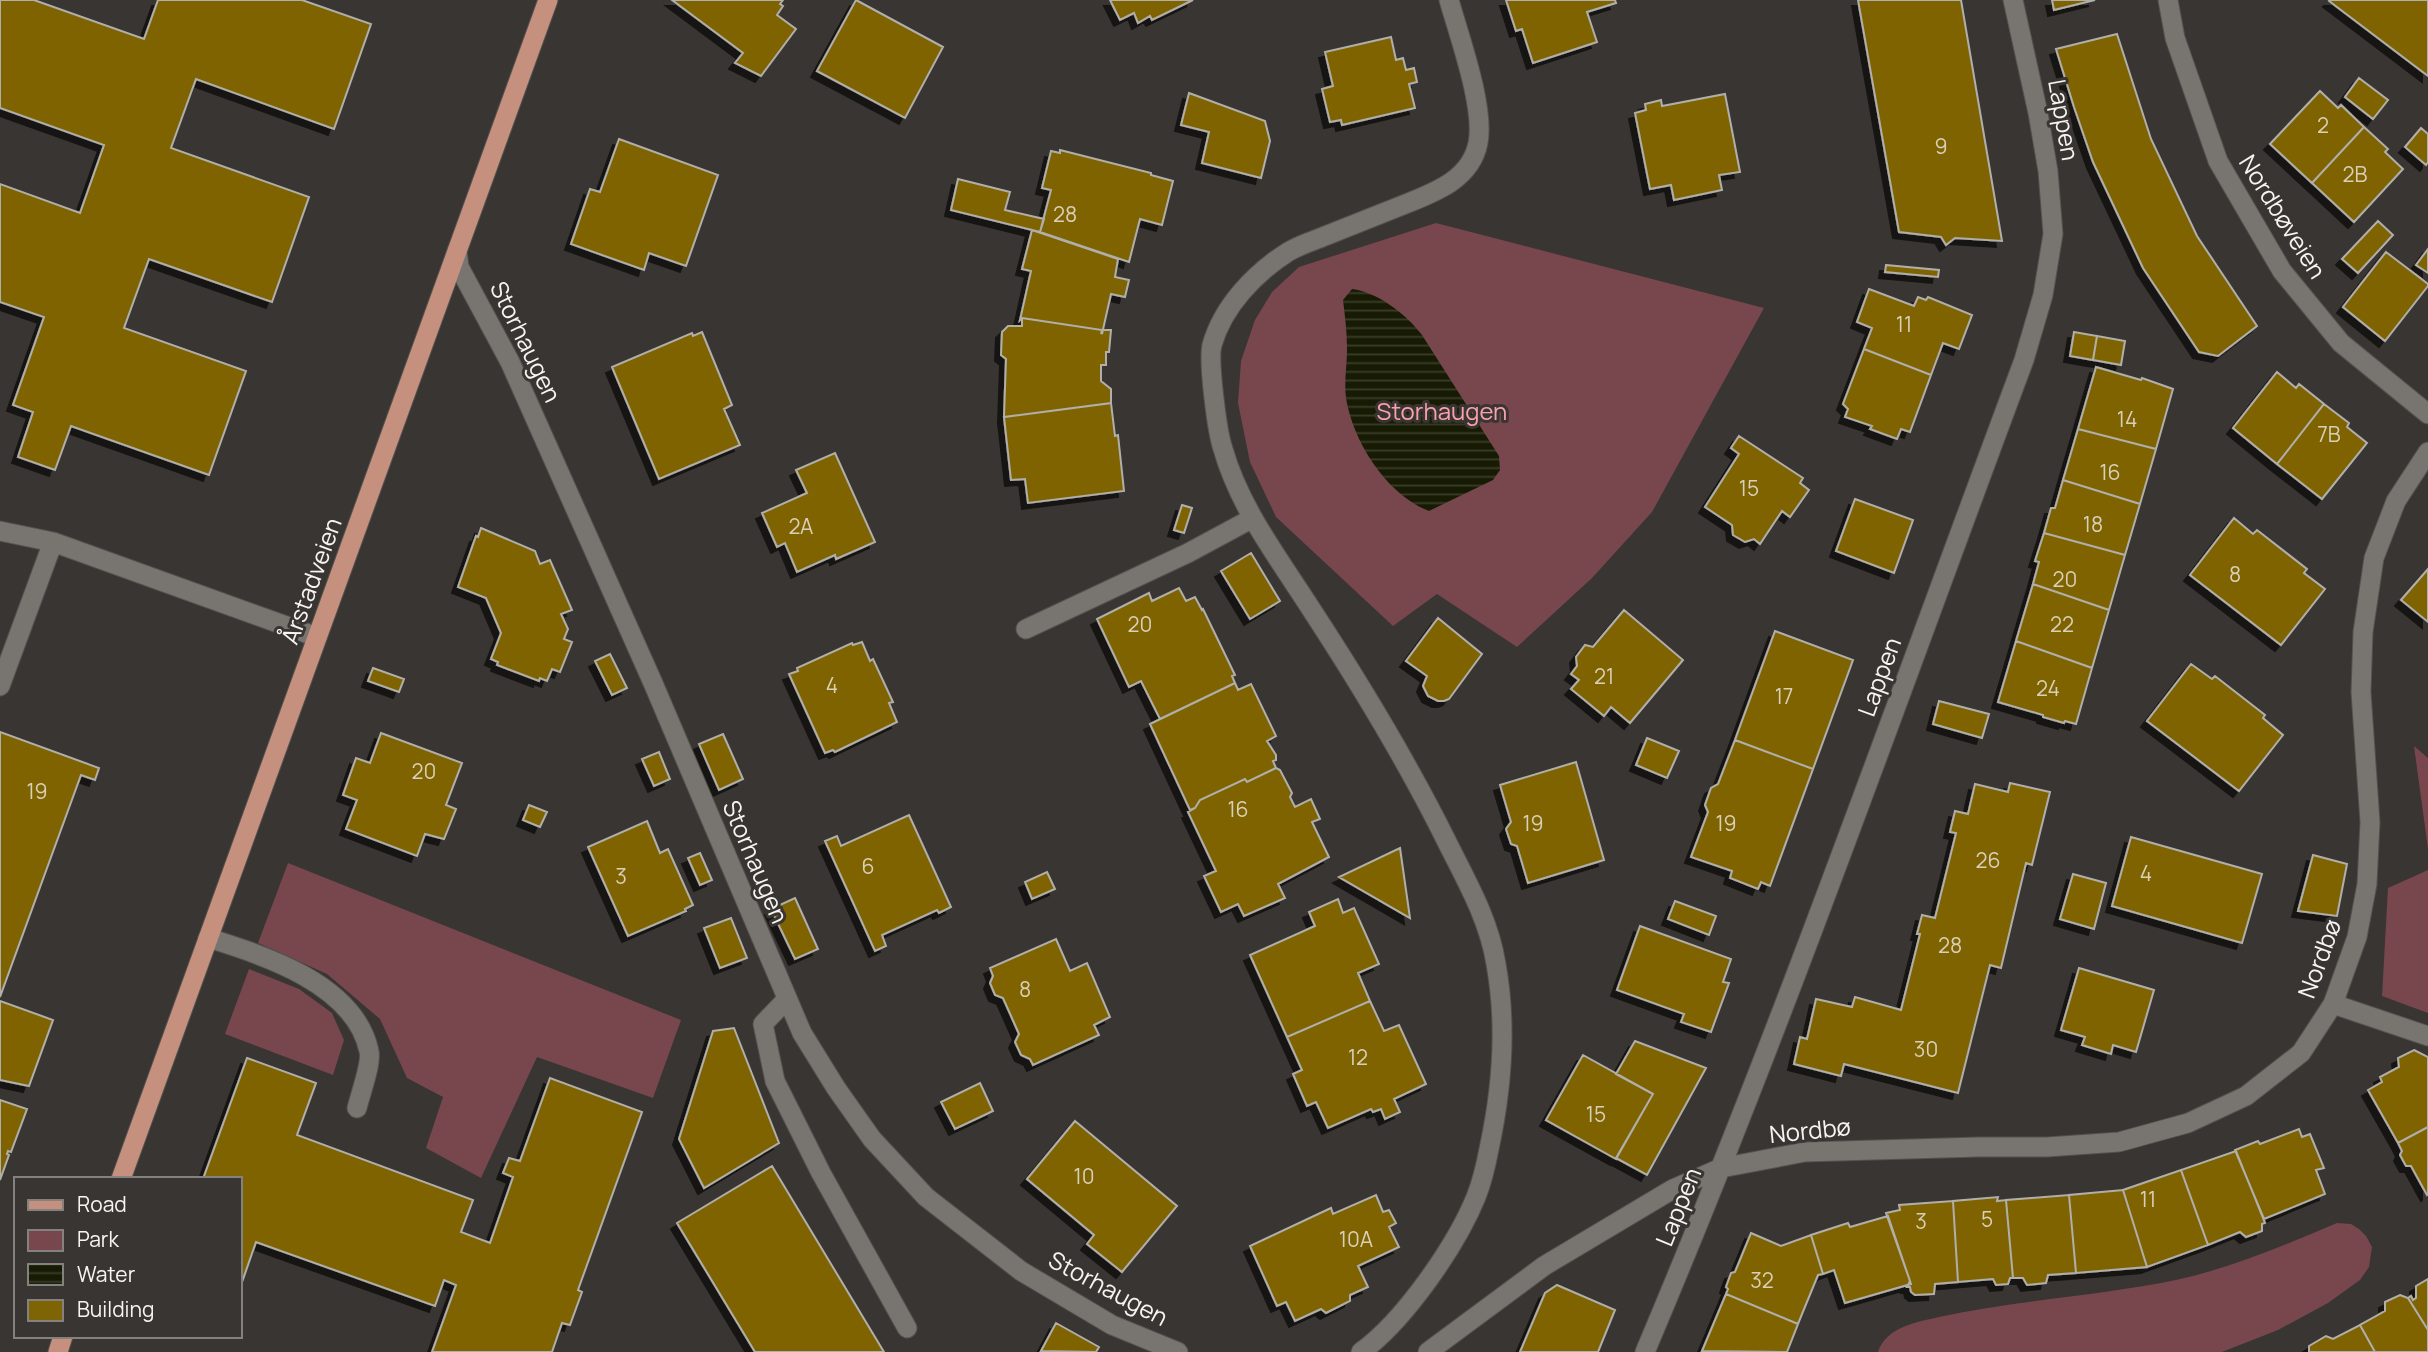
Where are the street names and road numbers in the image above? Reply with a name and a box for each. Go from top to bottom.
street label: Lappen [2041,77,2088,163]
street label: Nordbøveien [2232,148,2334,285]
street label: Storhaugen [483,275,570,407]
street label: Årstadveien [272,513,349,648]
street label: Lappen [1849,632,1908,721]
street label: Storhaugen [716,795,797,928]
street label: Nordbø [2289,914,2348,1003]
street label: Nordbø [1768,1109,1852,1150]
street label: Lappen [1647,1162,1708,1251]
street label: Storhaugen [1043,1242,1174,1333]

